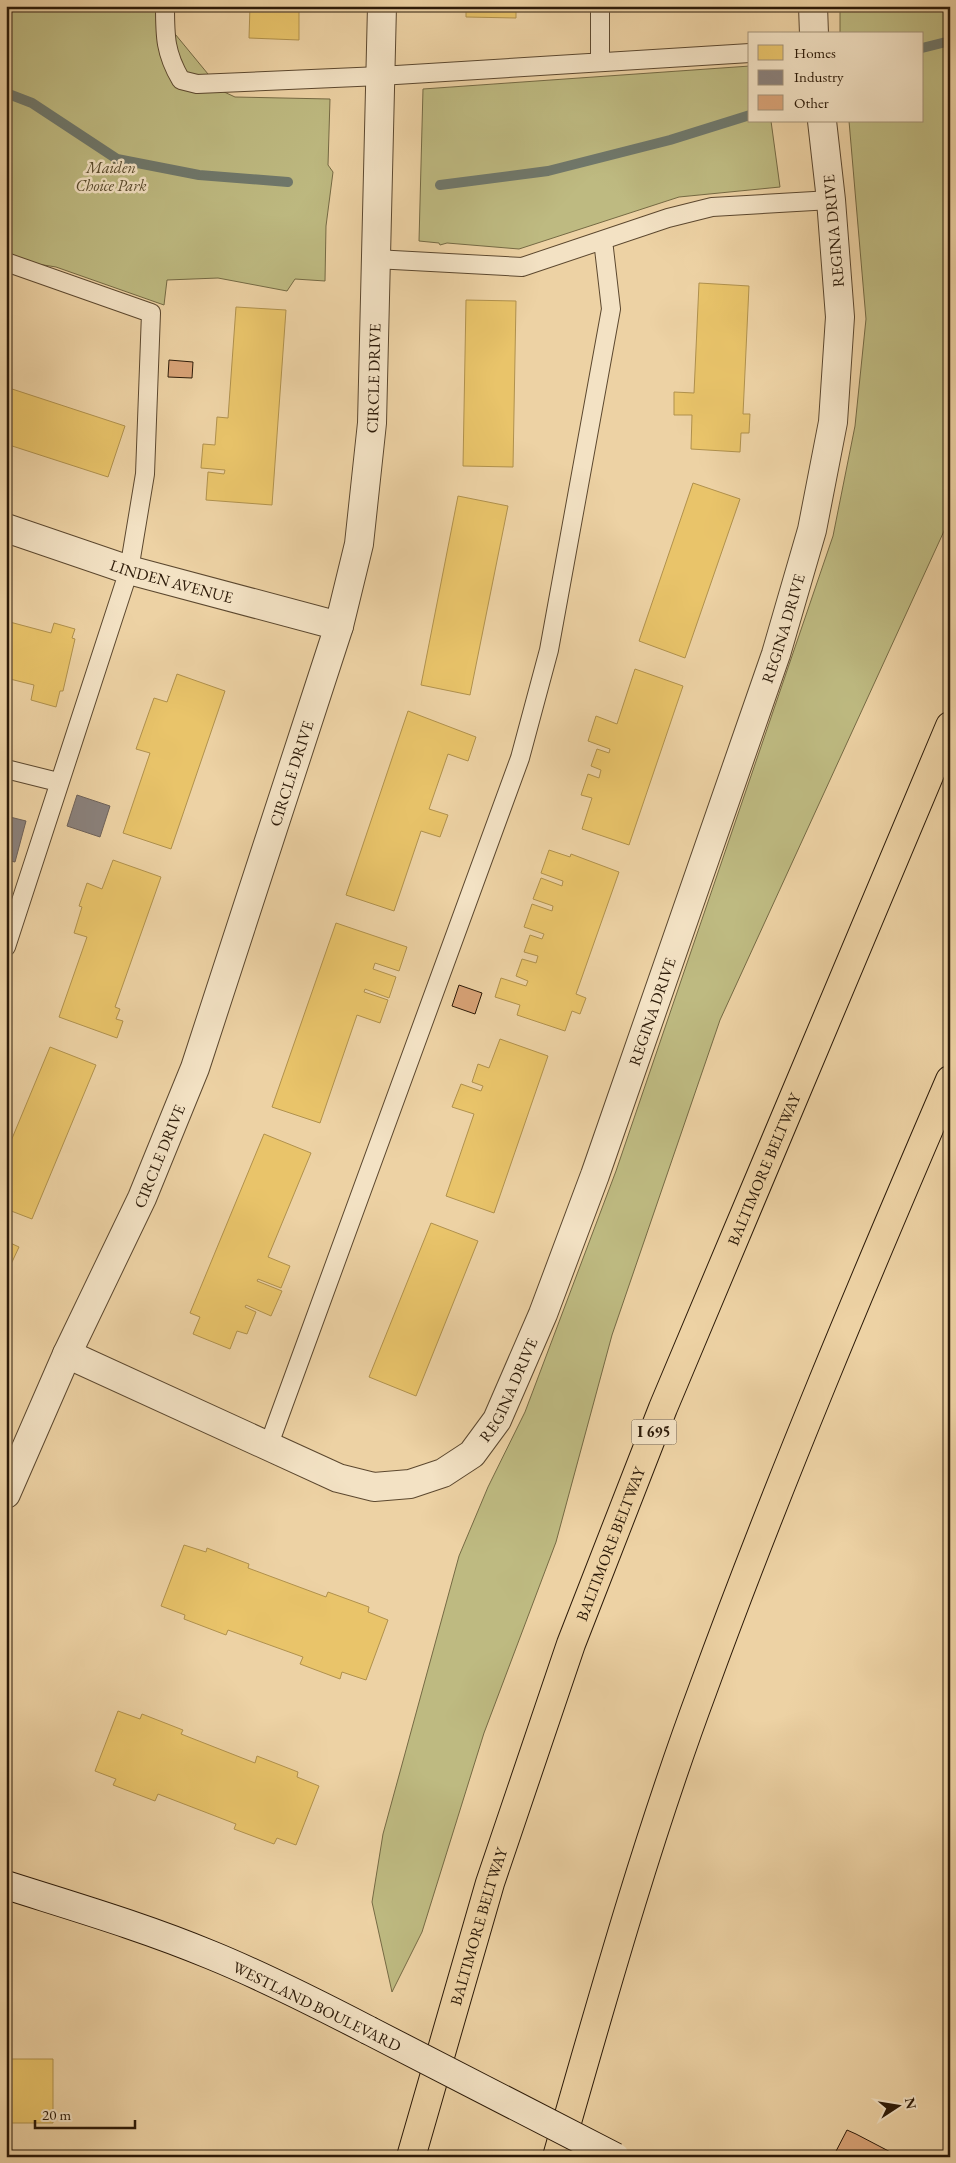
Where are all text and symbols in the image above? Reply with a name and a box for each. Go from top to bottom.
legend [748,32,924,122]
text: Homes [794,43,836,62]
text: Industry [794,67,844,86]
text: Other [794,93,829,112]
park label: Maiden Choice Park [75,157,147,196]
street label: REGINA DRIVE [818,174,849,288]
street label: CIRCLE DRIVE [361,323,385,434]
street label: LINDEN AVENUE [107,554,235,608]
street label: REGINA DRIVE [757,571,810,686]
street label: CIRCLE DRIVE [264,718,318,829]
street label: REGINA DRIVE [624,955,681,1069]
street label: BALTIMORE BELTWAY [723,1089,806,1249]
street label: CIRCLE DRIVE [129,1101,190,1212]
street label: REGINA DRIVE [474,1335,542,1446]
road number: I 695 [632,1420,676,1444]
street label: BALTIMORE BELTWAY [571,1463,650,1624]
street label: BALTIMORE BELTWAY [445,1844,512,2008]
street label: WESTLAND BOULEVARD [229,1956,405,2056]
north arrow [874,2080,924,2130]
text: N [901,2096,921,2111]
scale bar [35,2098,135,2130]
text: 20 m [42,2105,71,2124]

